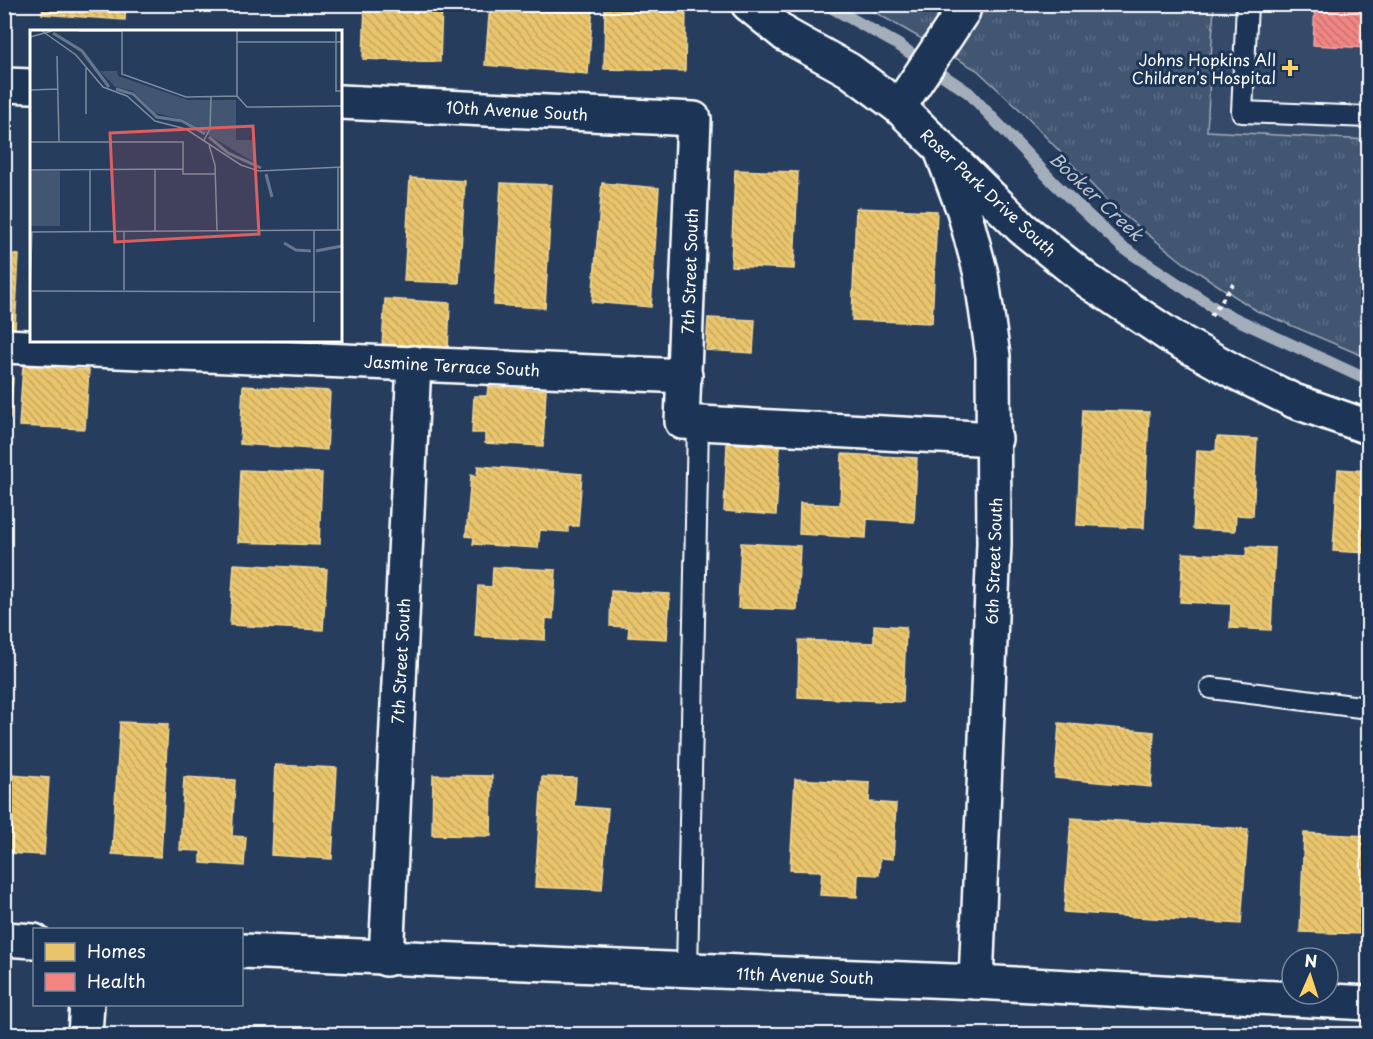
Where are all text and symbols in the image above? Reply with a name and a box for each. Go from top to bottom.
inset map [30,30,342,342]
place label: Johns Hopkins All Children's Hospital [1132,47,1276,89]
marker: Johns Hopkins All Children's Hospital [1281,59,1299,77]
street label: 10th Avenue South [446,94,588,126]
street label: Roser Park Drive South [916,122,1062,262]
water label: Booker Creek [1044,145,1151,247]
street label: 7th Street South [675,208,703,334]
street label: Jasmine Terrace South [363,348,541,382]
street label: 6th Street South [979,497,1007,625]
street label: 7th Street South [385,598,415,724]
legend [33,928,243,1006]
text: Homes [87,937,145,964]
north arrow [1280,946,1340,1006]
text: N [1304,948,1318,972]
street label: 11th Avenue South [736,961,874,989]
text: Health [87,967,146,994]

